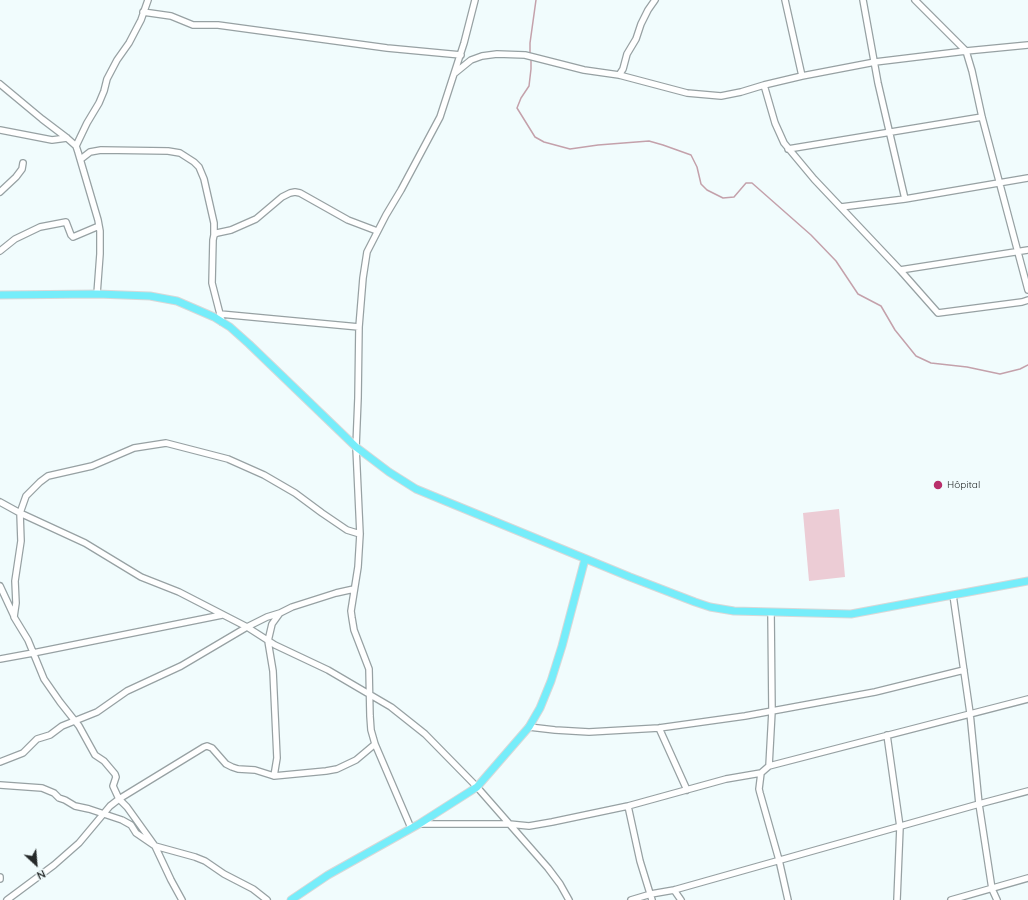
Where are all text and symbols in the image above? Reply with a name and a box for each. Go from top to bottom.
marker: Hôpital [932,479,944,491]
place label: Hôpital [947,479,980,491]
north arrow [16,844,56,884]
text: N [35,867,48,883]

